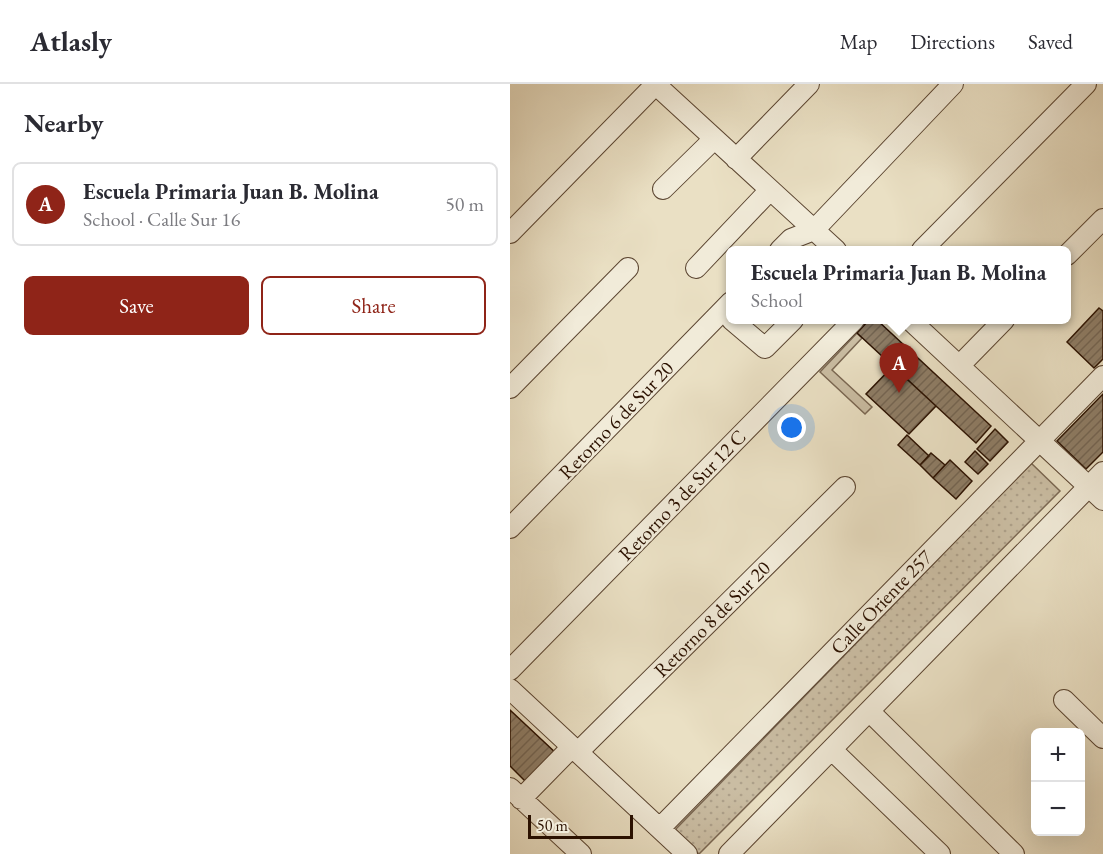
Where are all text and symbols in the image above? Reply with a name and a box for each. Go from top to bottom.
text: Atlasly [30,23,112,59]
text: Map [840,28,877,55]
text: Directions [910,28,995,55]
text: Saved [1028,28,1073,55]
text: Nearby [24,106,104,140]
text: Escuela Primaria Juan B. Molina [83,177,379,206]
text: A [38,191,53,217]
text: 50 m [445,191,484,217]
text: School · Calle Sur 16 [83,206,240,232]
popup [726,246,1071,324]
text: Escuela Primaria Juan B. Molina [751,258,1046,287]
button: Save [24,276,249,335]
button: Share [261,276,486,335]
text: School [751,287,803,313]
pin: A [880,344,918,393]
street label: Retorno 6 de Sur 20 [553,355,679,485]
your location [777,413,806,442]
street label: Retorno 3 de Sur 12 C [613,424,751,566]
street label: Calle Oriente 257 [825,544,938,660]
street label: Retorno 8 de Sur 20 [648,555,776,683]
map controls [1031,728,1085,836]
button: + [1031,728,1085,782]
button: − [1031,782,1085,836]
scale bar [528,812,633,840]
text: 50 m [537,815,568,836]

